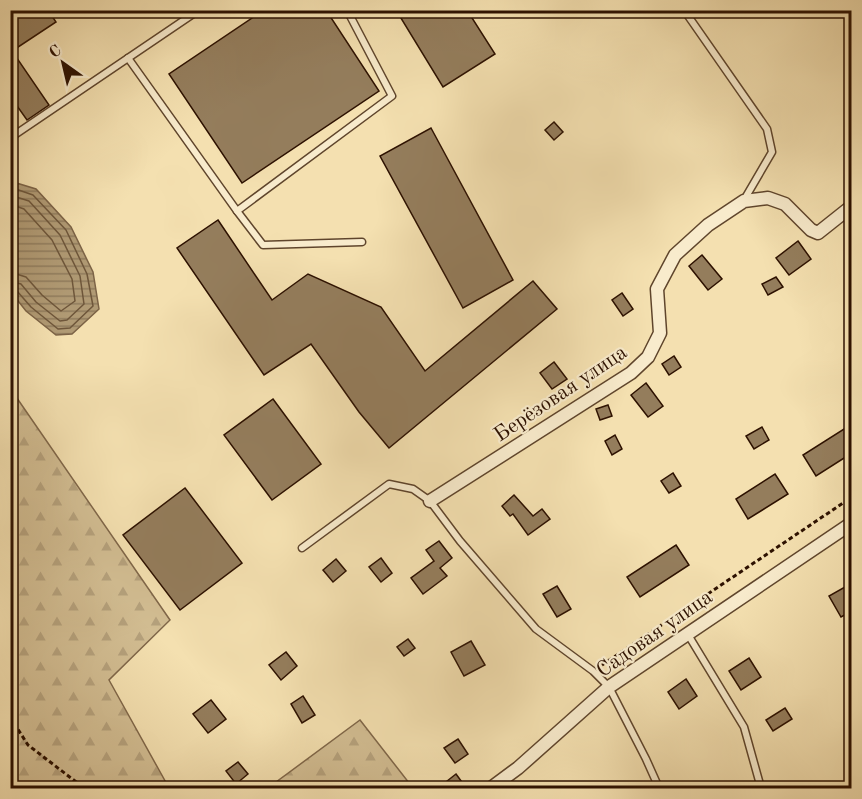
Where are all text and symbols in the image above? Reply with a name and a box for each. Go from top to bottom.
north arrow [33,33,93,93]
text: С [47,43,65,62]
street label: Берёзовая улица [490,342,631,446]
street label: Садовая улица [593,587,717,682]

